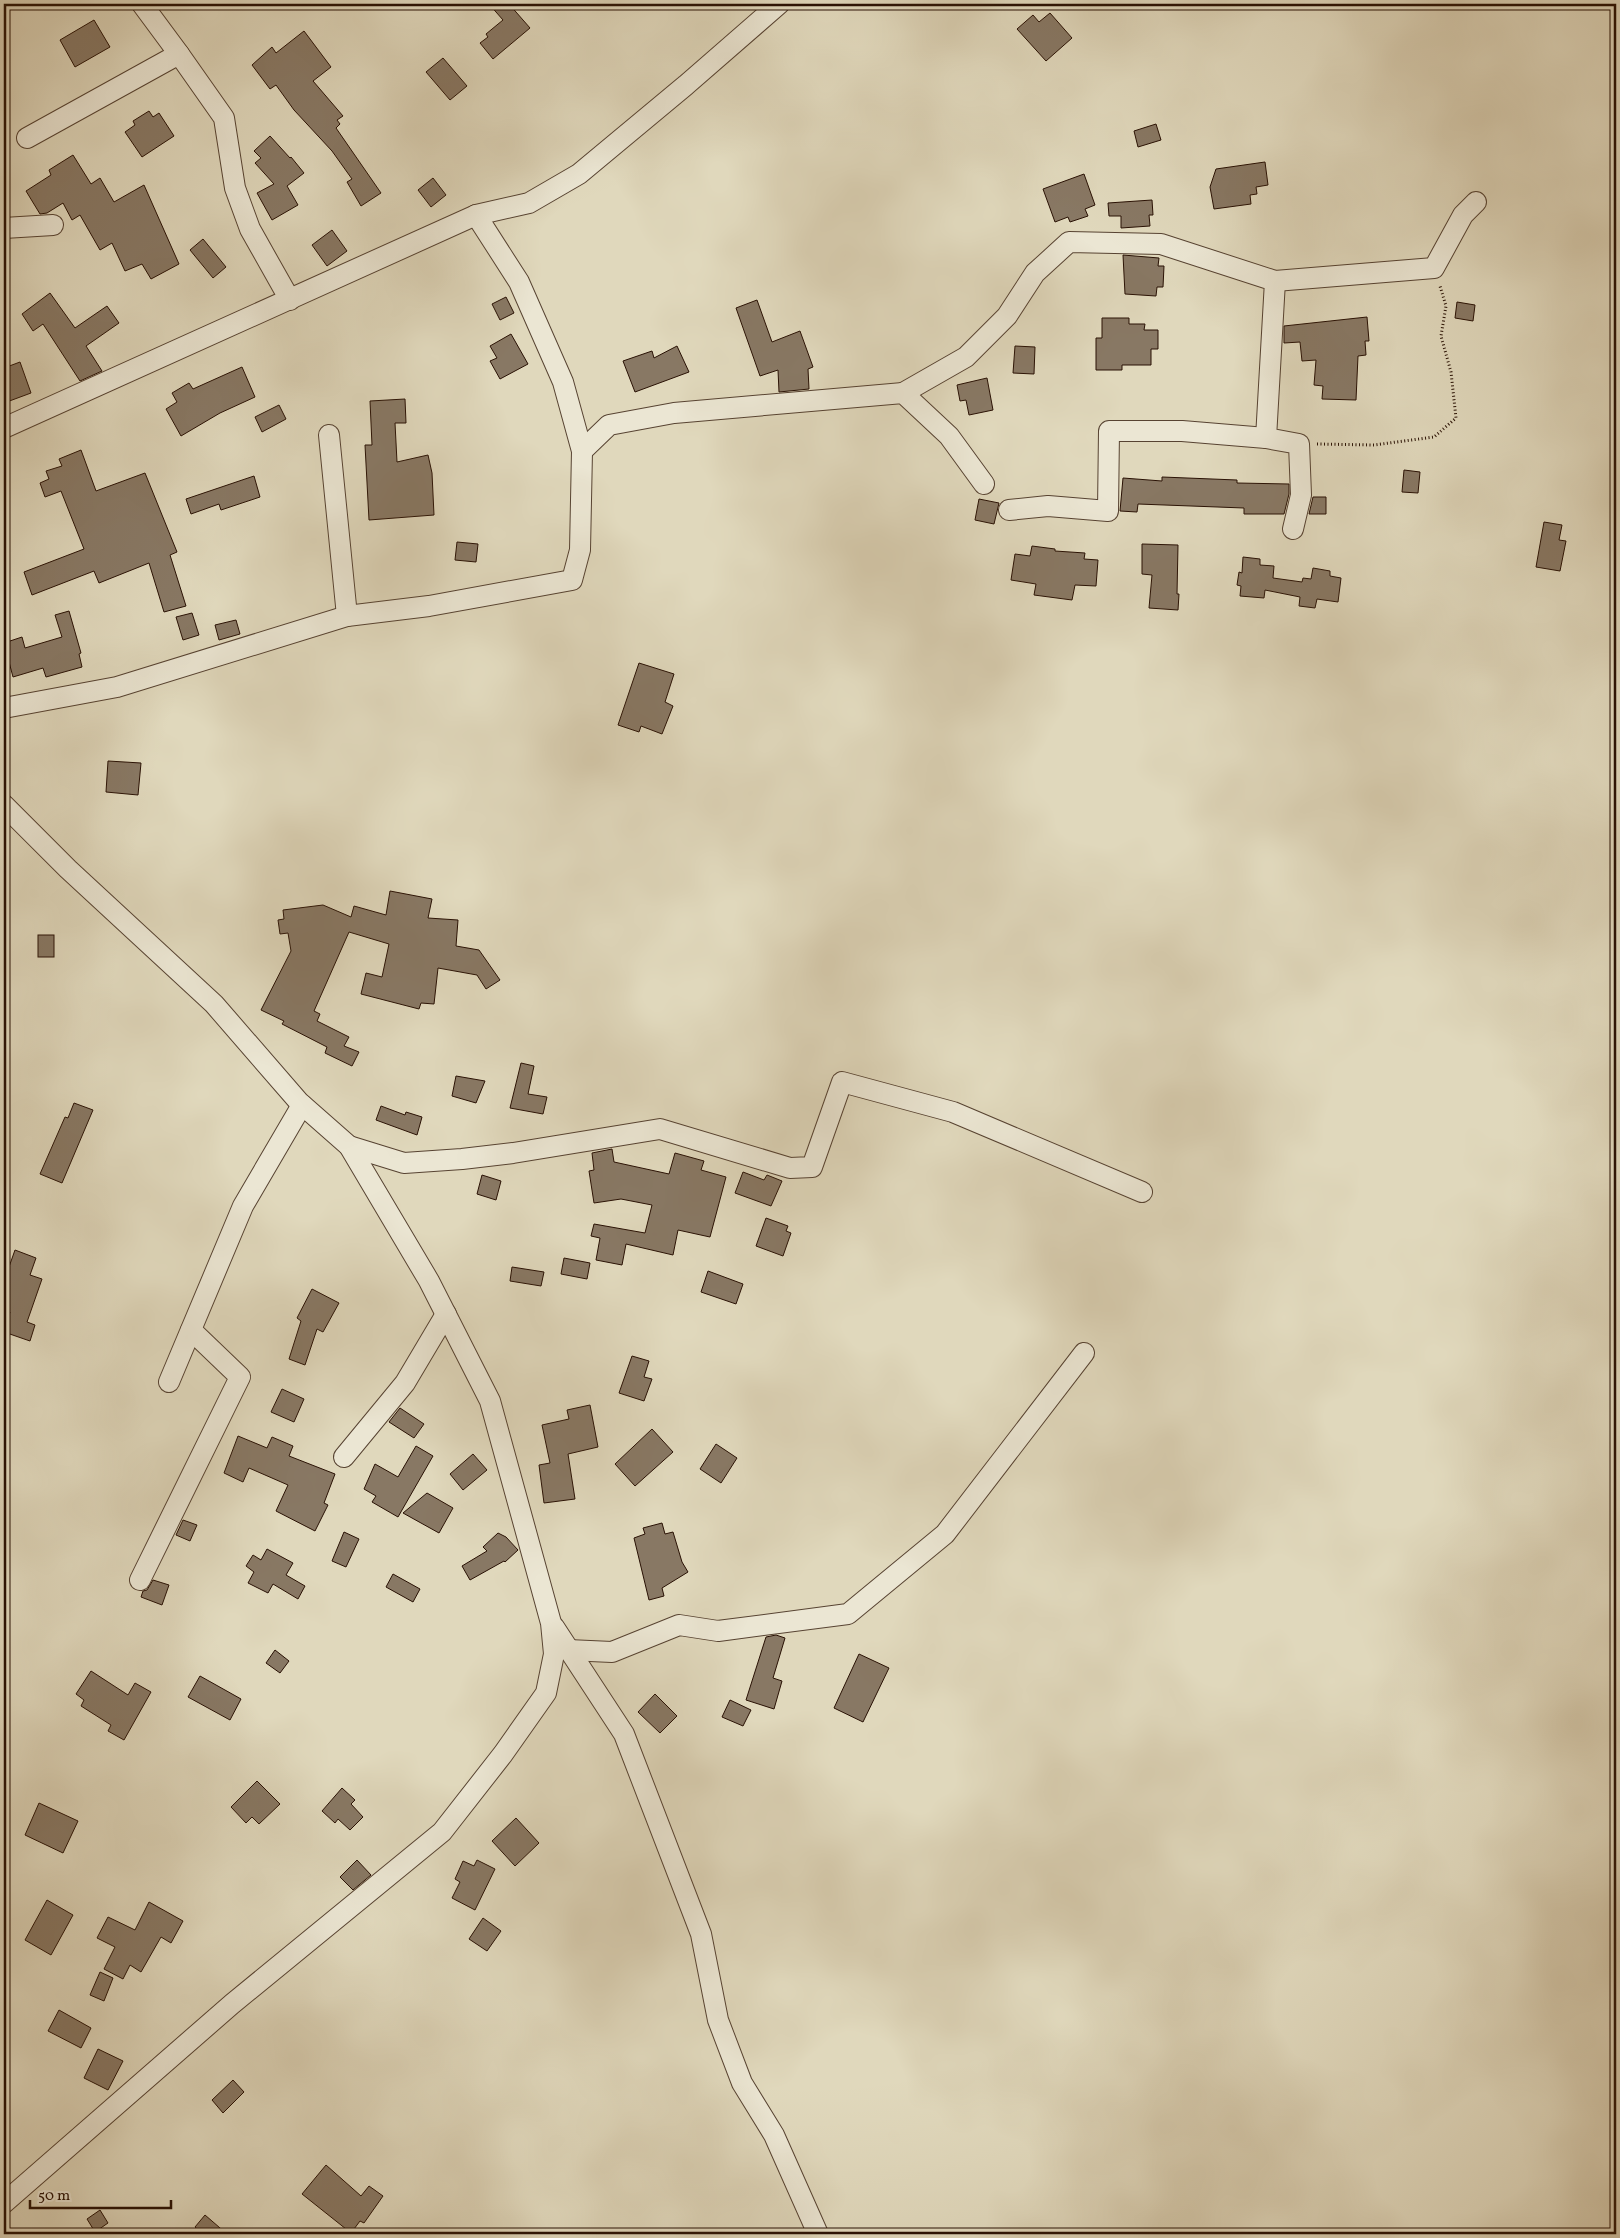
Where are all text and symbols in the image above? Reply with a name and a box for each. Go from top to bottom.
scale bar [30,2178,171,2210]
text: 50 m [38,2186,70,2207]

